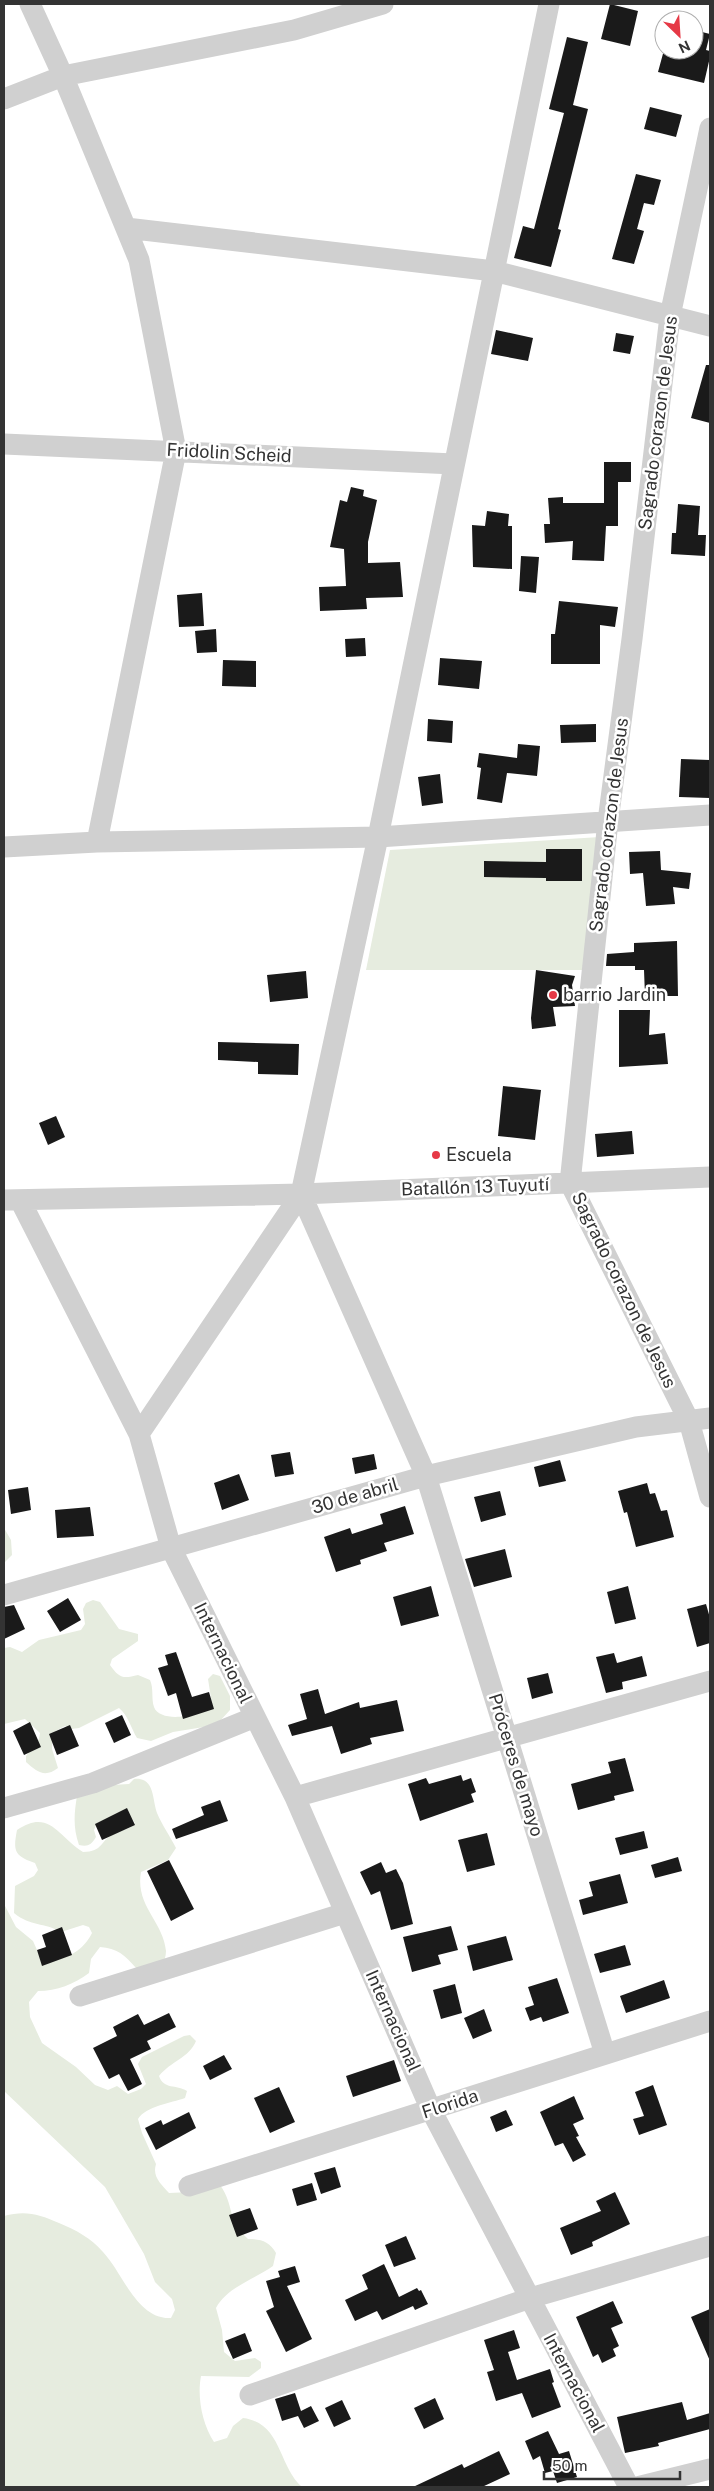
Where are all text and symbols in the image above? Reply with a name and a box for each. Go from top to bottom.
north arrow [654,10,704,60]
text: N [676,37,693,56]
street label: Sagrado corazon de Jesus [634,315,681,531]
street label: Fridolin Scheid [166,439,292,466]
street label: Sagrado corazon de Jesus [585,717,632,933]
place label: barrio Jardin [563,984,666,1005]
marker: barrio Jardin [547,989,559,1001]
place label: Escuela [446,1144,512,1165]
marker: Escuela [430,1149,442,1161]
street label: Batallón 13 Tuyutí [401,1173,550,1200]
street label: Sagrado corazon de Jesus [568,1188,681,1391]
street label: 30 de abril [309,1473,401,1518]
street label: Internacional [190,1599,257,1707]
street label: Próceres de mayo [485,1691,548,1839]
street label: Internacional [362,1967,425,2075]
street label: Florida [419,2085,481,2122]
street label: Internacional [539,2330,609,2436]
scale bar [544,2448,680,2480]
text: 50 m [552,2457,587,2474]

